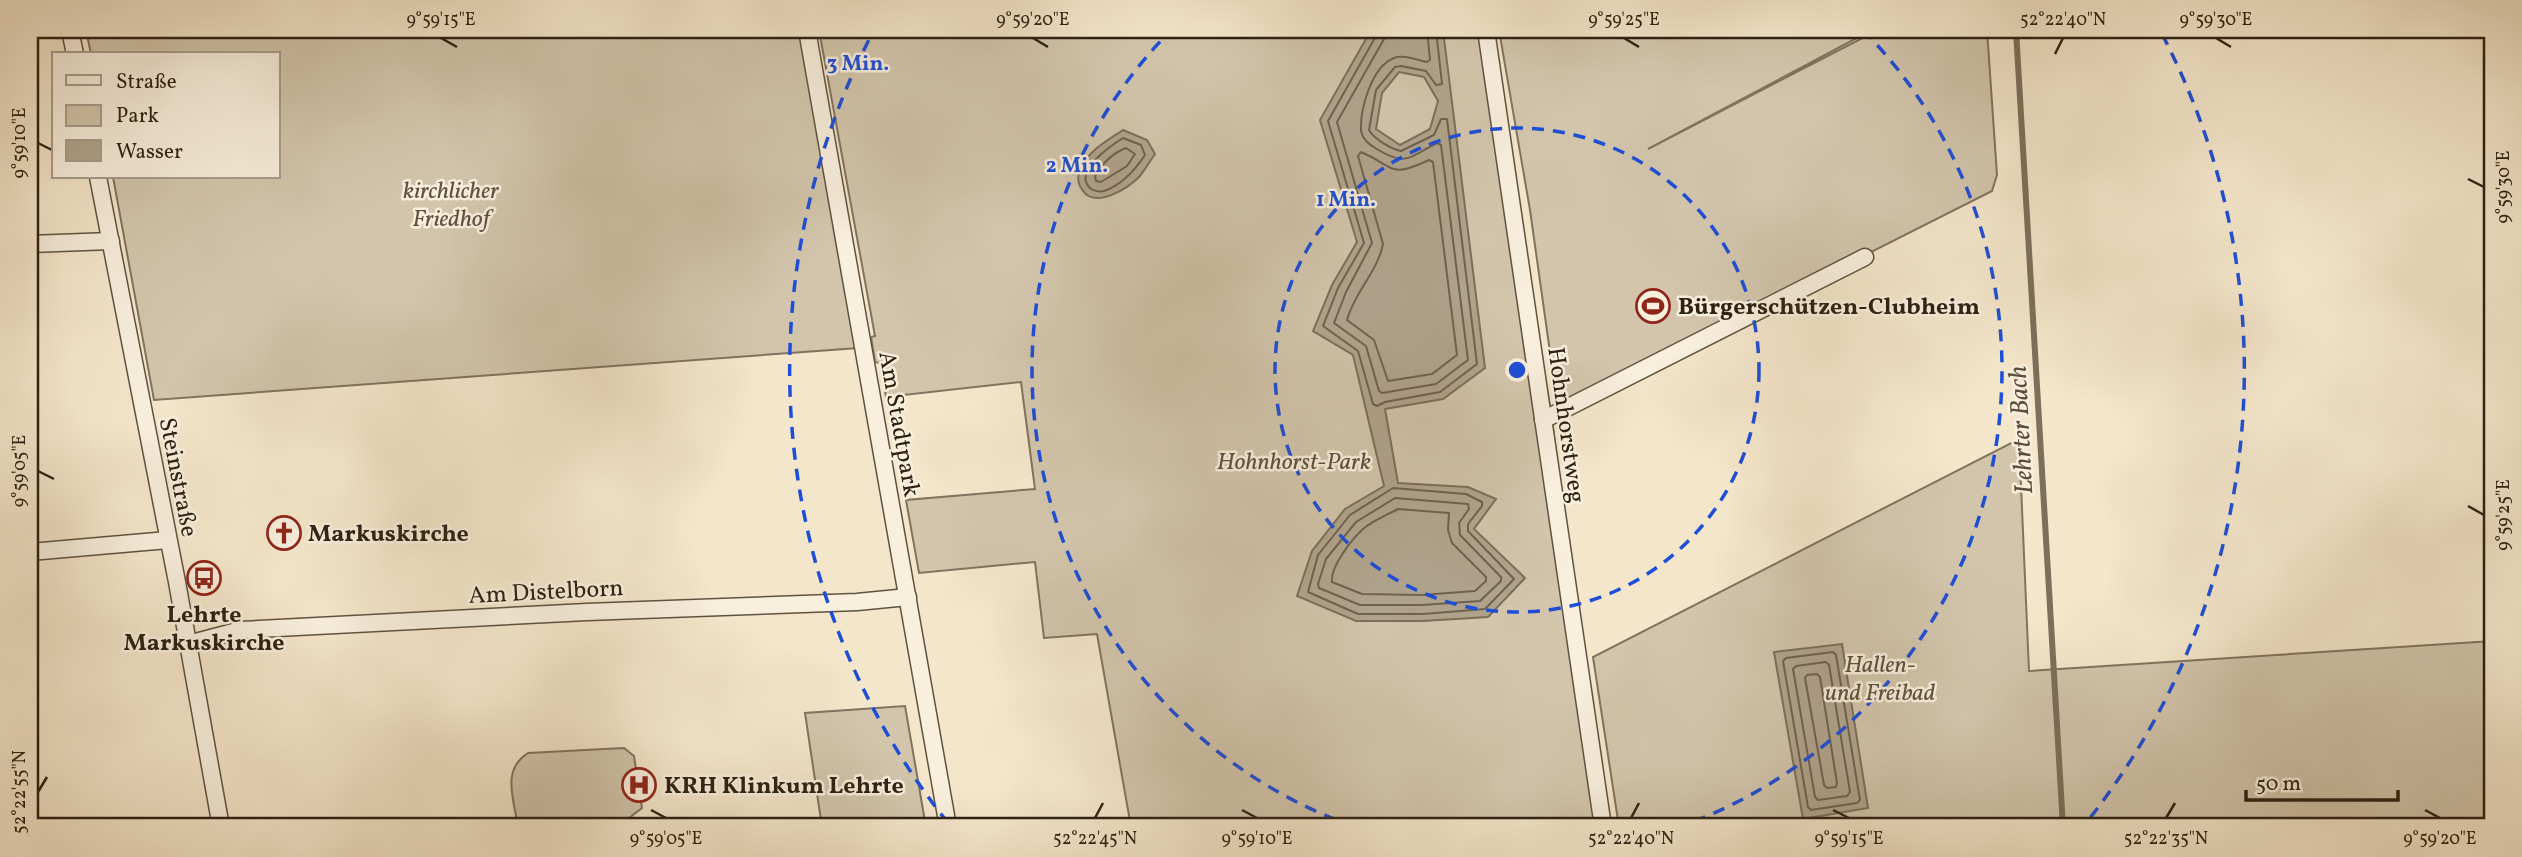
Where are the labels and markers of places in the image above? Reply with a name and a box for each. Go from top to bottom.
sports icon: Bürgerschützen-Clubheim [1634,287,1672,325]
place label: Bürgerschützen-Clubheim [1678,291,1980,325]
centre of rings [1505,358,1529,382]
church icon: Markuskirche [265,514,303,552]
place label: Markuskirche [308,518,469,552]
bus stop icon: Lehrte Markuskirche [185,559,223,597]
place label: Lehrte Markuskirche [124,599,284,661]
hospital icon: KRH Klinkum Lehrte [620,766,658,804]
place label: KRH Klinkum Lehrte [664,770,904,804]

